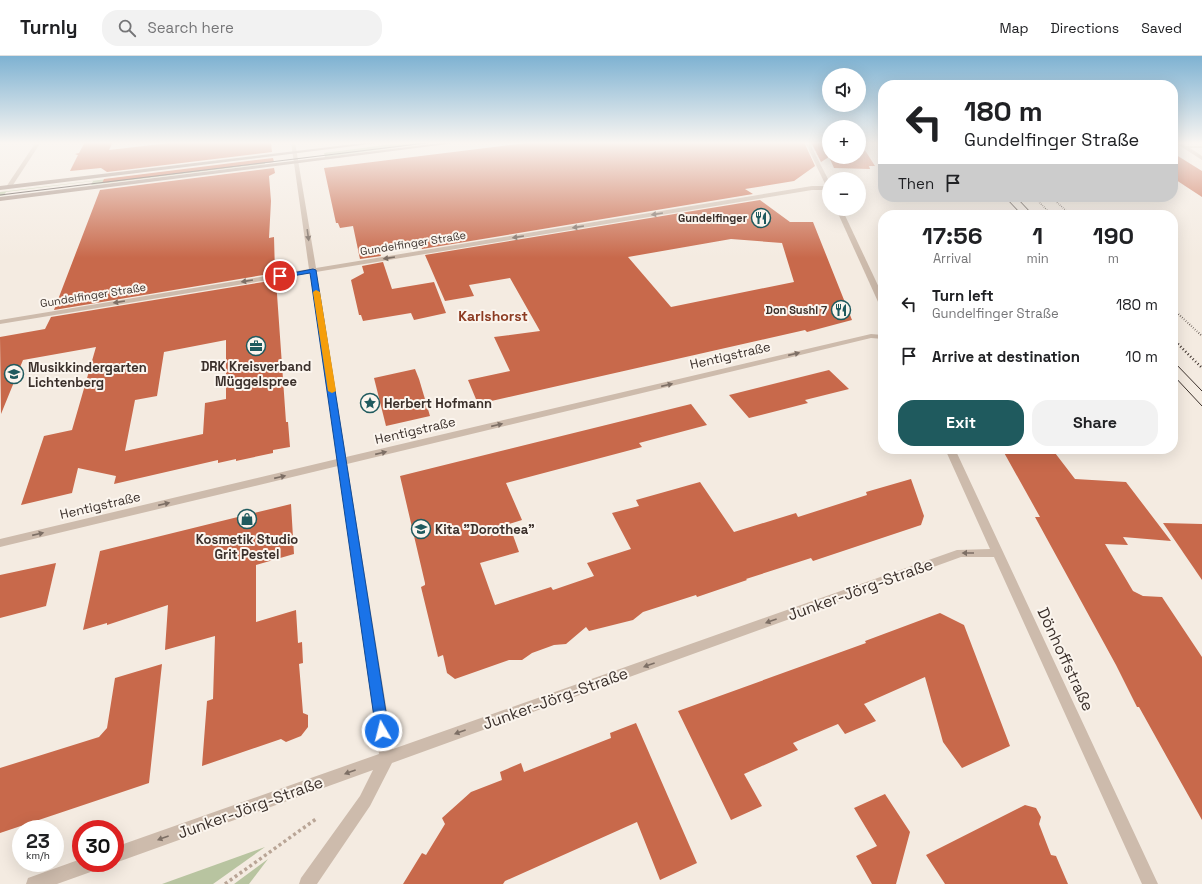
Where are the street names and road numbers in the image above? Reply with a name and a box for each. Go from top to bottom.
street label: Gundelfinger Straße [359,228,467,258]
street label: Gundelfinger Straße [39,280,147,310]
street label: Hentigstraße [688,338,772,373]
street label: Hentigstraße [373,413,457,448]
street label: Hentigstraße [58,488,142,523]
street label: Junker-Jörg-Straße [785,553,936,626]
street label: Dönhoffstraße [1032,604,1099,714]
street label: Junker-Jörg-Straße [480,662,631,735]
street label: Junker-Jörg-Straße [175,771,326,844]

